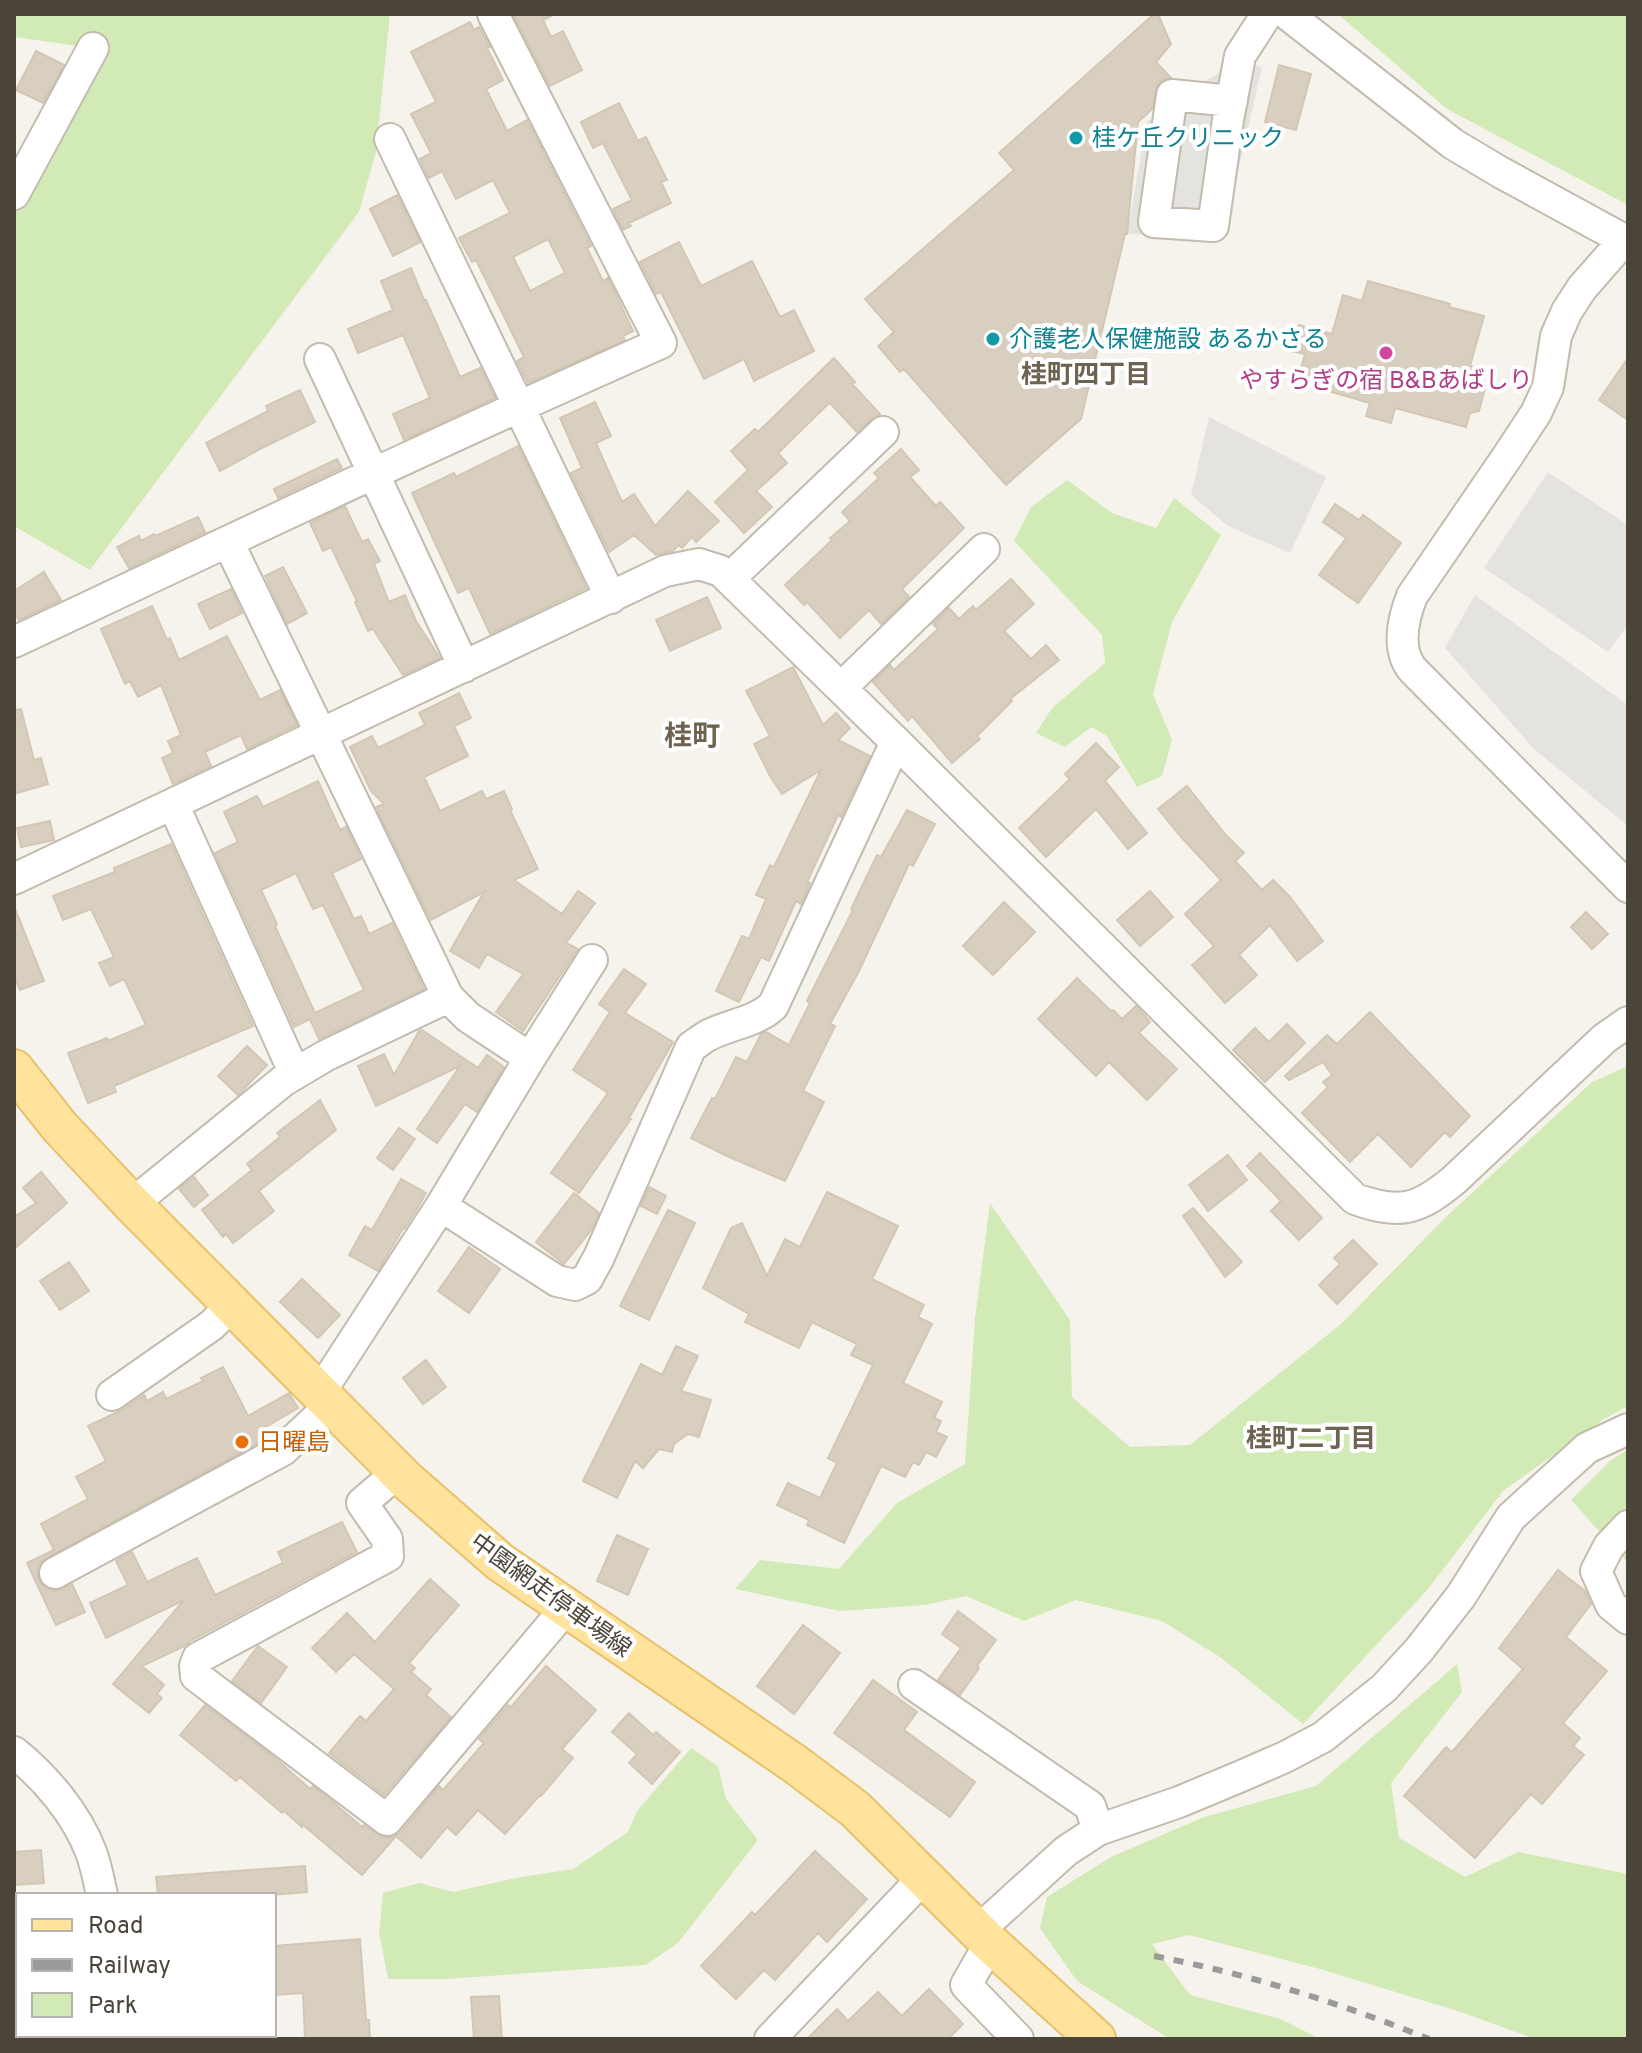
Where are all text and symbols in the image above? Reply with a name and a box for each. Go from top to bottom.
place label: 桂ケ丘クリニック [1092,125,1284,155]
marker: 桂ケ丘クリニック [1067,129,1085,147]
place label: 介護老人保健施設 あるかさる [1009,326,1327,356]
marker: 介護老人保健施設 あるかさる [984,330,1002,348]
marker: やすらぎの宿 B&Bあばしり [1377,344,1395,362]
district label: 桂町四丁目 [1021,360,1151,393]
place label: やすらぎの宿 B&Bあばしり [1239,367,1533,397]
district label: 桂町 [664,720,720,756]
district label: 桂町二丁目 [1246,1424,1376,1457]
place label: 日曜島 [258,1429,330,1459]
marker: 日曜島 [233,1433,251,1451]
street label: 中園網走停車場線 [463,1528,636,1665]
legend [16,1893,276,2037]
text: Road [88,1912,144,1942]
text: Railway [88,1952,171,1982]
text: Park [88,1992,138,2022]

